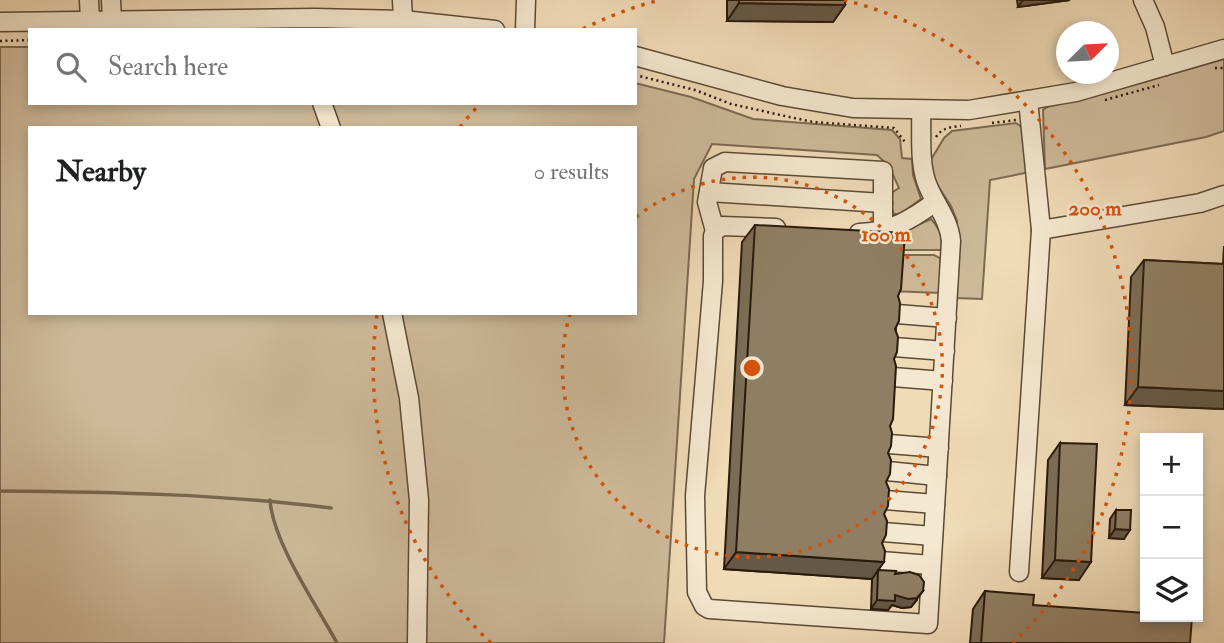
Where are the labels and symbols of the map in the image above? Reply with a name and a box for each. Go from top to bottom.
north arrow [1056,21,1119,84]
text: 200 m [1069,195,1122,222]
text: 100 m [861,221,912,248]
centre of rings [740,356,764,380]

